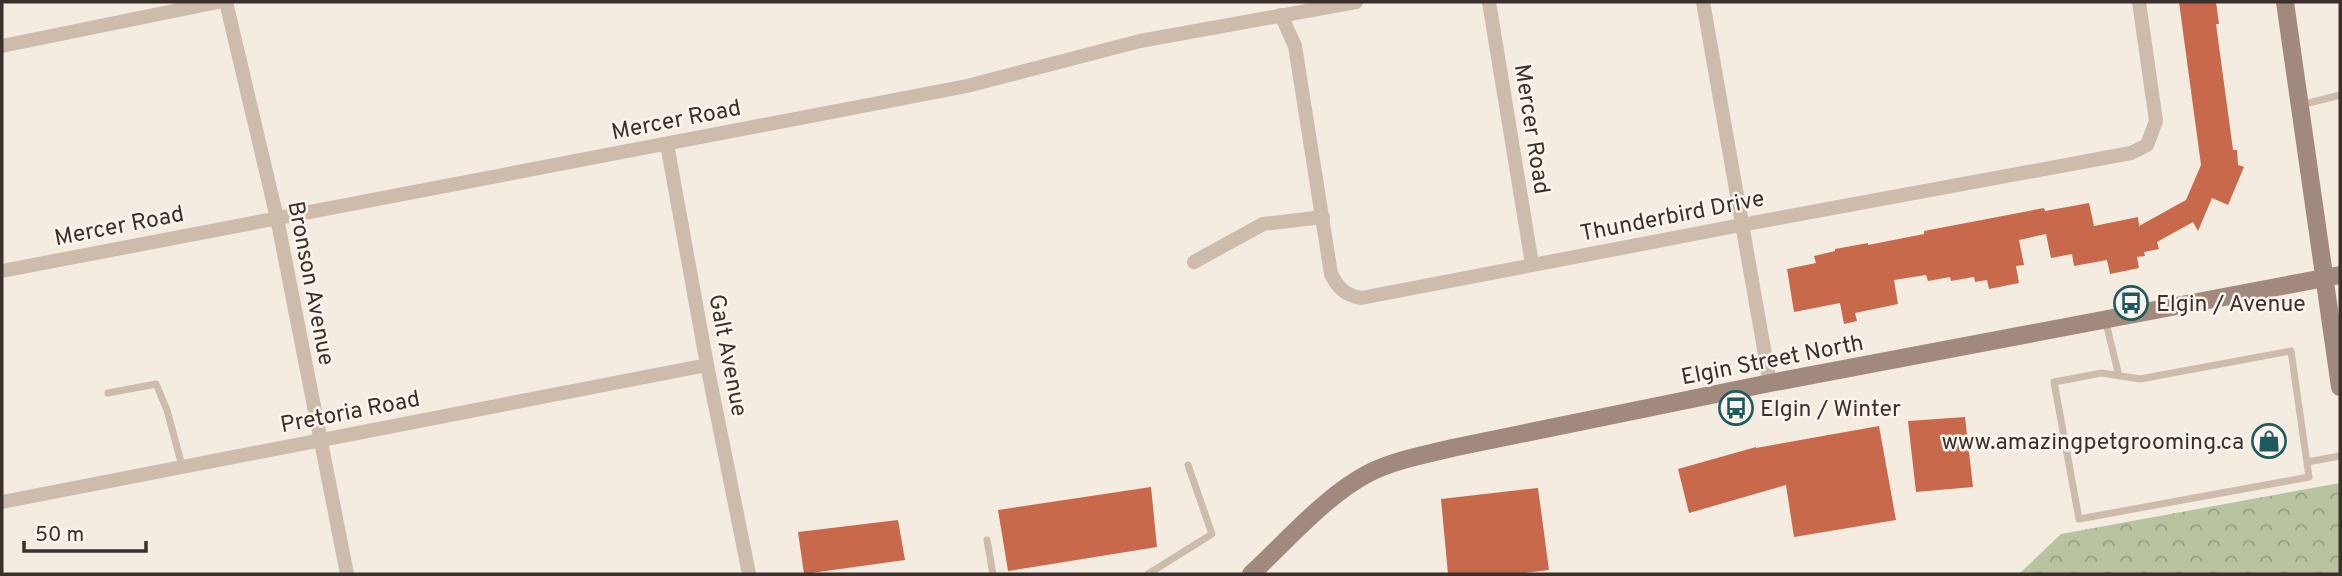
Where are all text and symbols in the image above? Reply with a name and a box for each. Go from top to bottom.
street label: Mercer Road [1506,62,1555,197]
street label: Mercer Road [609,95,744,148]
street label: Thunderbird Drive [1578,185,1767,250]
street label: Bronson Avenue [279,199,340,368]
street label: Mercer Road [52,201,187,254]
bus stop icon: Elgin / Avenue [2112,284,2150,322]
place label: Elgin / Avenue [2156,291,2306,320]
street label: Galt Avenue [700,292,753,419]
street label: Elgin Street North [1679,330,1866,393]
street label: Pretoria Road [278,386,423,441]
bus stop icon: Elgin / Winter [1717,389,1755,427]
place label: Elgin / Winter [1760,396,1901,425]
shop icon: www.amazingpetgrooming.ca [2250,422,2288,460]
place label: www.amazingpetgrooming.ca [1942,429,2244,458]
scale bar [24,510,147,554]
text: 50 m [35,522,84,549]

